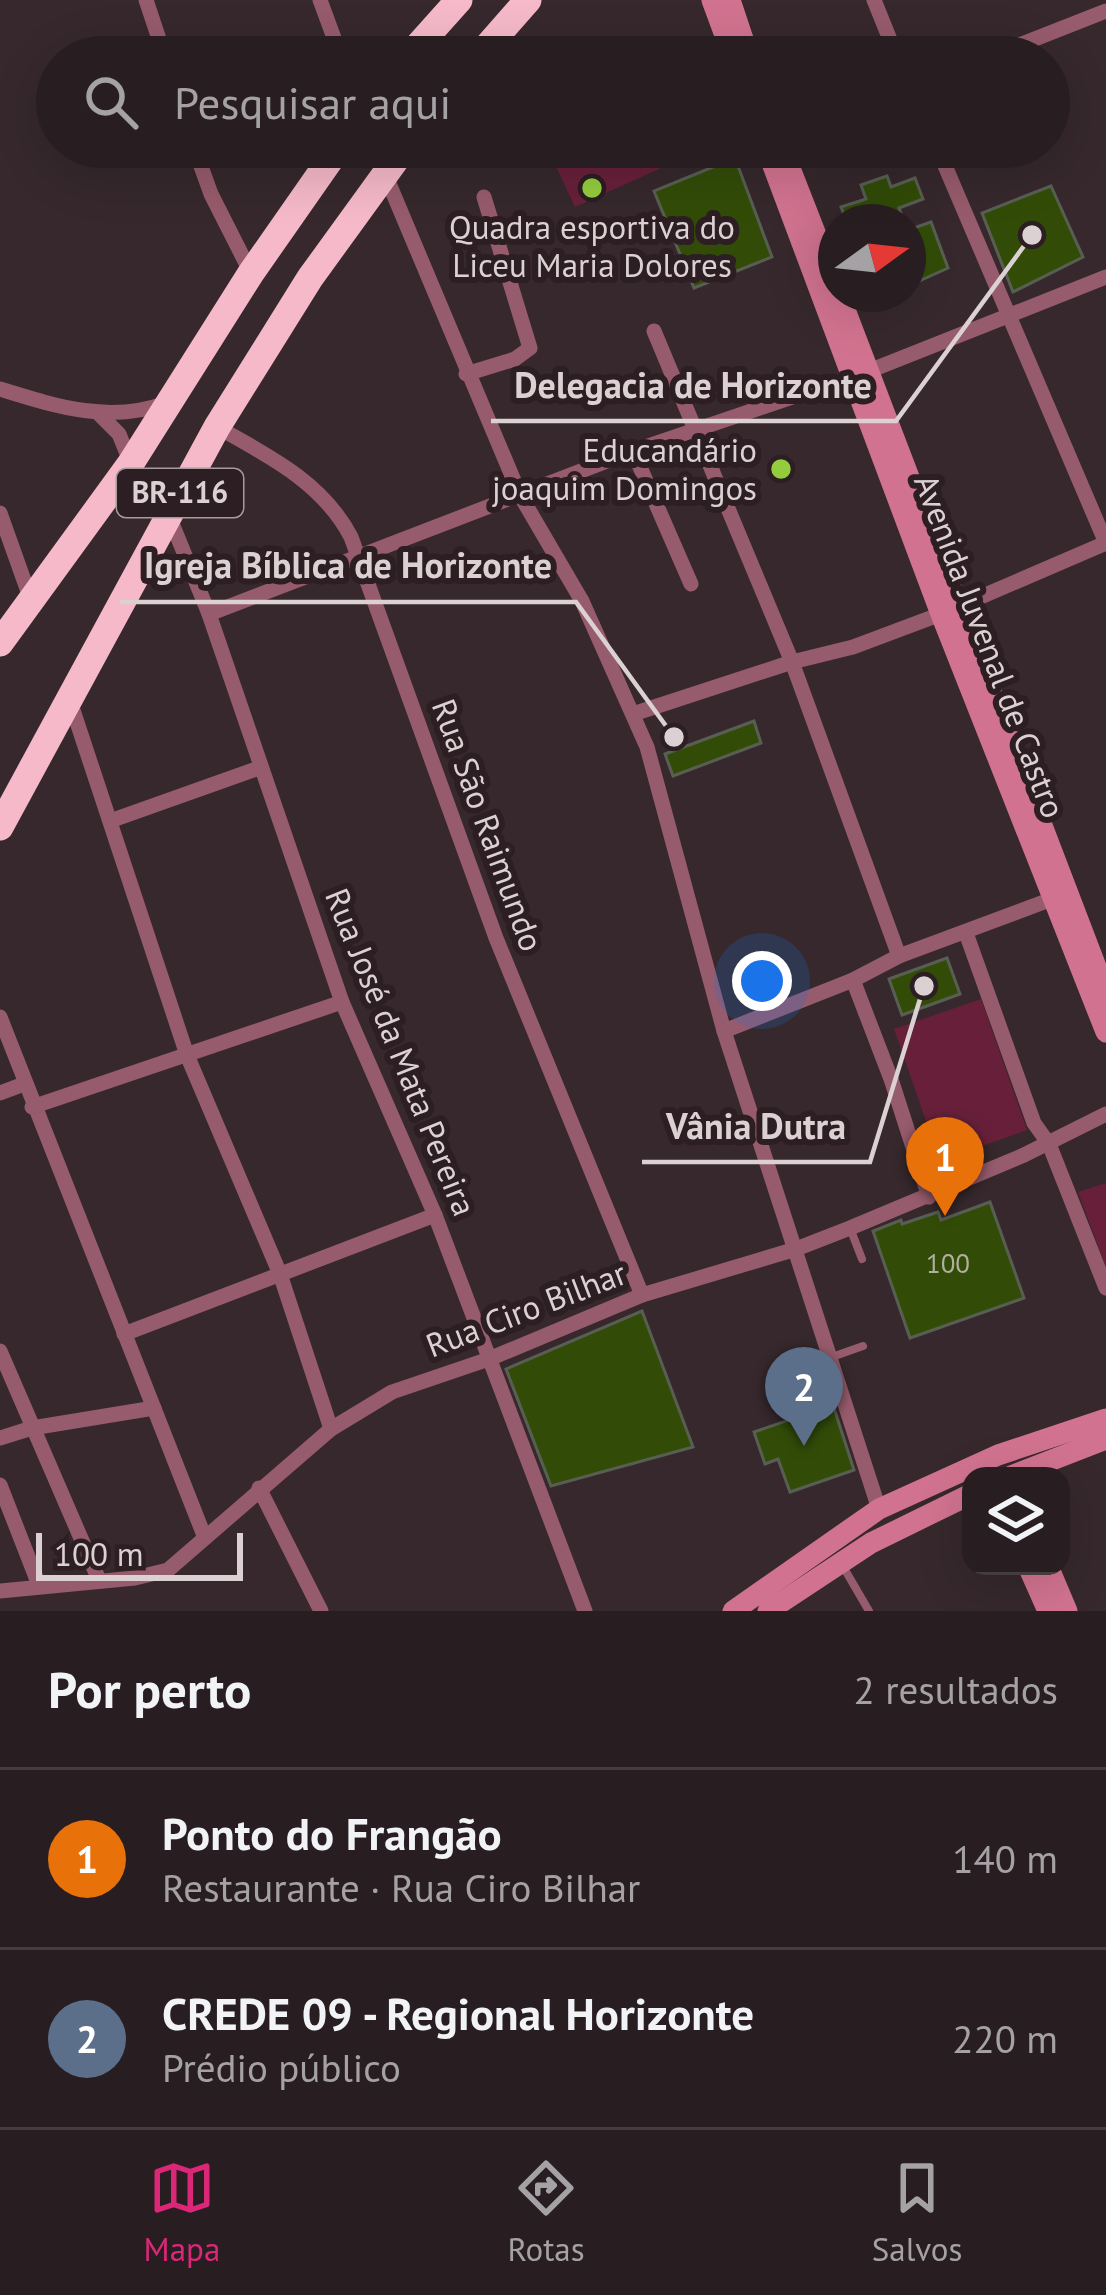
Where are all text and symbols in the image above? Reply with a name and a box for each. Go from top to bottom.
search box [36,36,1070,168]
icon: search [78,69,144,135]
text: Pesquisar aqui [174,73,451,131]
marker: Quadra esportiva do Liceu Maria Dolores [579,175,605,201]
north arrow [818,204,926,312]
place label: Quadra esportiva do Liceu Maria Dolores [449,205,735,286]
callout: Delegacia de Horizonte [491,349,896,421]
text: Delegacia de Horizonte [514,361,872,408]
place label: Educandário joaquim Domingos [492,428,757,509]
marker: Educandário joaquim Domingos [768,456,794,482]
street label: Avenida Juvenal de Castro [905,468,1076,824]
road number: BR-116 [117,469,243,517]
callout: Igreja Bíblica de Horizonte [120,530,576,602]
text: Igreja Bíblica de Horizonte [144,541,552,588]
street label: Rua São Raimundo [423,693,554,957]
street label: Rua José da Mata Pereira [316,882,487,1222]
your location [732,951,792,1011]
callout: Vânia Dutra [642,1090,870,1162]
text: Vânia Dutra [665,1102,846,1149]
pin: 1 [906,1117,984,1216]
house number: 100 [926,1246,970,1280]
street label: Rua Ciro Bilhar [420,1251,632,1366]
pin: 2 [765,1347,843,1446]
map controls [962,1467,1070,1575]
button: layers [962,1467,1070,1575]
scale bar [36,1527,243,1580]
text: 100 m [54,1532,144,1575]
text: Por perto [48,1656,251,1722]
text: 2 resultados [854,1664,1058,1715]
text: Ponto do Frangão [162,1804,502,1862]
text: 1 [76,1833,98,1884]
text: 140 m [952,1833,1058,1884]
text: Restaurante · Rua Ciro Bilhar [162,1862,640,1913]
text: CREDE 09 - Regional Horizonte [162,1984,754,2042]
text: 2 [76,2013,98,2064]
text: 220 m [952,2013,1058,2064]
text: Prédio público [162,2042,401,2093]
tab: Mapa [144,2155,220,2270]
tab: Rotas [507,2155,585,2270]
tab: Salvos [872,2155,962,2270]

